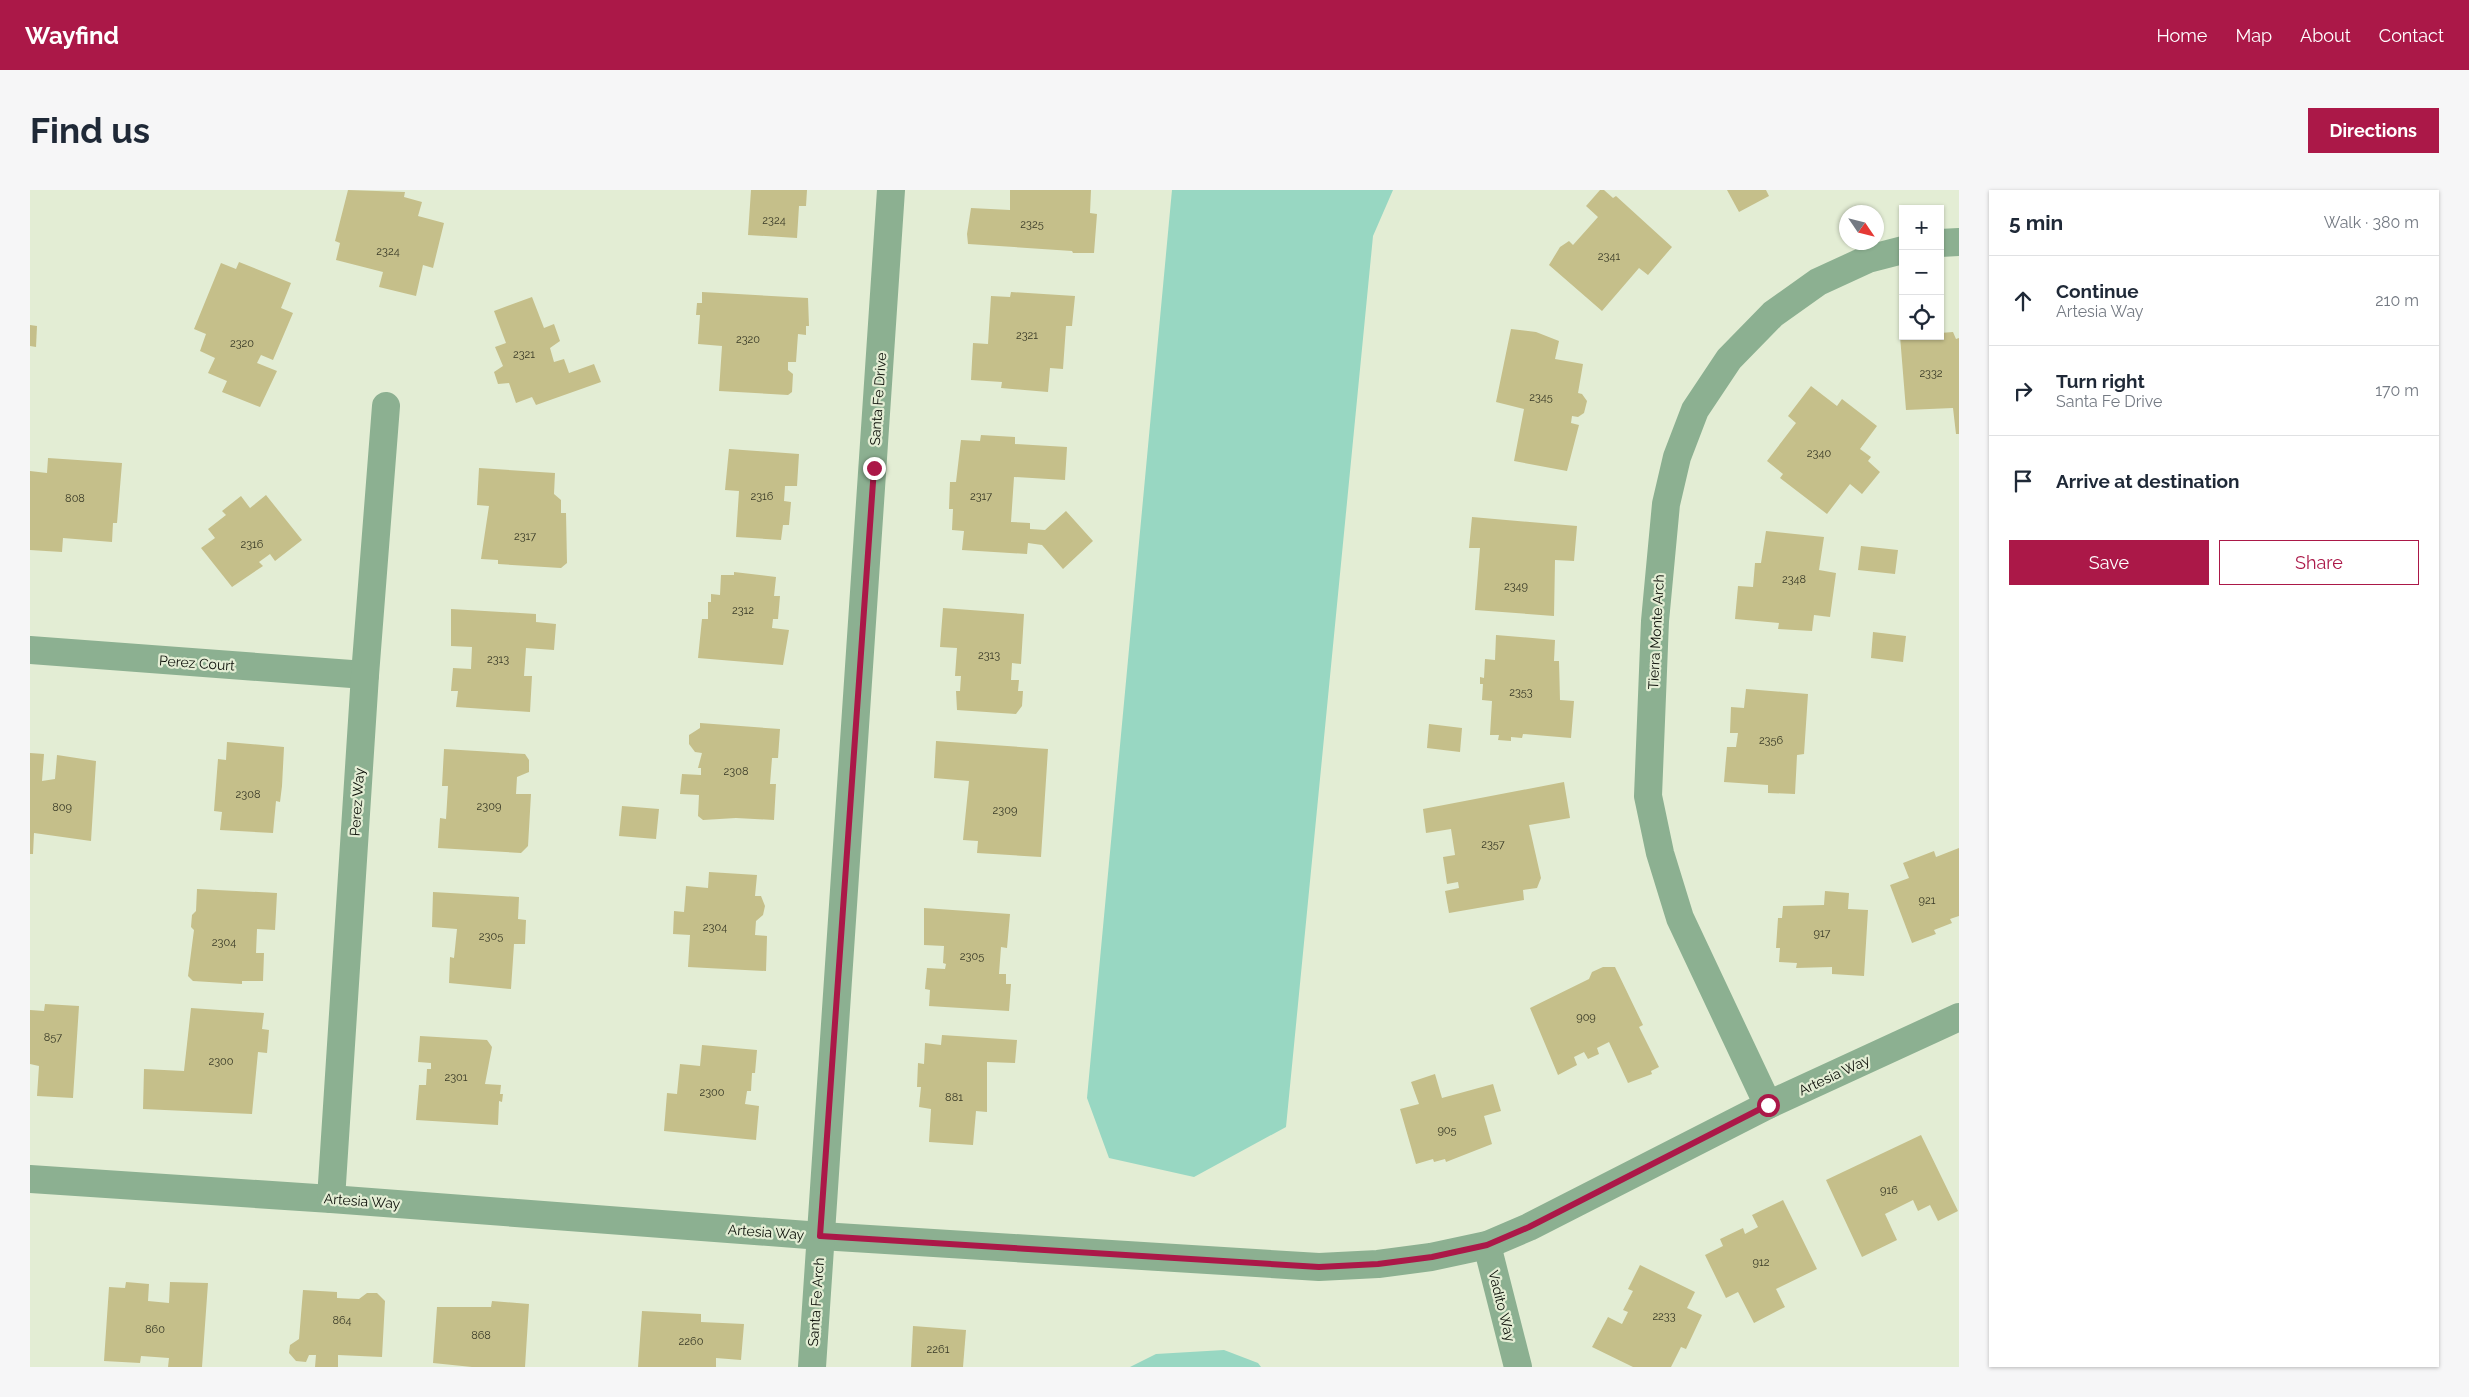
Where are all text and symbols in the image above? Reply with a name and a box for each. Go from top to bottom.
text: Wayfind [25,21,119,50]
text: Home [2156,25,2207,46]
text: Map [2235,25,2272,46]
text: About [2300,25,2351,46]
text: Contact [2379,25,2444,46]
button: Directions [2308,108,2439,153]
text: Find us [30,110,150,151]
north arrow [1839,205,1884,250]
map controls [1899,205,1944,340]
button: + [1899,205,1944,250]
text: 5 min [2009,210,2063,235]
text: Walk · 380 m [2324,213,2419,232]
house number: 2324 [762,214,786,227]
house number: 2325 [1020,218,1044,231]
house number: 2324 [376,245,400,258]
house number: 2341 [1598,250,1620,263]
button: − [1899,250,1944,295]
text: Continue [2056,280,2139,302]
icon: ahead [2009,287,2037,315]
text: 210 m [2375,291,2419,310]
button: locate [1899,295,1944,340]
text: Artesia Way [2056,302,2144,321]
house number: 2321 [1016,329,1038,342]
house number: 2320 [736,333,760,346]
house number: 2320 [230,337,254,350]
house number: 2321 [513,348,535,361]
street label: Santa Fe Drive [867,352,889,446]
house number: 2332 [1919,367,1943,380]
text: Turn right [2056,370,2145,392]
icon: right [2009,377,2037,405]
text: 170 m [2375,381,2419,400]
house number: 2345 [1529,391,1553,404]
text: Santa Fe Drive [2056,392,2162,411]
house number: 2340 [1807,447,1831,460]
route end [863,457,886,480]
icon: arrive [2009,467,2037,495]
text: Arrive at destination [2056,470,2240,492]
house number: 2316 [751,490,774,503]
house number: 2317 [970,490,992,503]
house number: 808 [65,492,85,505]
house number: 2317 [514,530,536,543]
house number: 2316 [241,538,264,551]
button: Save [2009,540,2209,585]
button: Share [2219,540,2419,585]
house number: 2348 [1782,573,1806,586]
street label: Tierra Monte Arch [1645,574,1667,690]
house number: 2349 [1504,580,1528,593]
house number: 2312 [732,604,754,617]
house number: 2313 [978,649,1000,662]
street label: Perez Court [159,652,236,674]
house number: 2313 [487,653,509,666]
house number: 2353 [1509,686,1533,699]
house number: 2356 [1759,734,1783,747]
house number: 2308 [724,765,748,778]
street label: Perez Way [347,767,367,837]
house number: 2308 [236,788,260,801]
house number: 2309 [477,800,501,813]
house number: 809 [52,801,72,814]
house number: 2309 [993,804,1017,817]
house number: 2357 [1481,838,1505,851]
house number: 921 [1919,894,1936,907]
house number: 2304 [703,921,727,934]
house number: 917 [1814,927,1831,940]
house number: 2305 [479,930,503,943]
house number: 2304 [212,936,236,949]
house number: 2305 [960,950,984,963]
house number: 909 [1576,1011,1596,1024]
house number: 857 [44,1031,62,1044]
street label: Artesia Way [1796,1051,1872,1098]
house number: 2300 [208,1055,234,1068]
house number: 2301 [444,1071,468,1084]
house number: 2300 [699,1086,725,1099]
house number: 881 [945,1091,963,1104]
route start [1757,1094,1780,1117]
house number: 905 [1437,1124,1457,1137]
house number: 916 [1880,1184,1898,1197]
street label: Artesia Way [323,1190,401,1212]
street label: Artesia Way [727,1221,805,1243]
house number: 912 [1753,1256,1770,1269]
street label: Santa Fe Arch [805,1257,827,1347]
street label: Vadito Way [1485,1269,1519,1344]
house number: 2233 [1652,1310,1676,1323]
house number: 864 [332,1314,352,1327]
house number: 860 [145,1323,165,1336]
house number: 868 [471,1329,491,1342]
house number: 2260 [679,1335,704,1348]
house number: 2261 [927,1343,950,1356]

